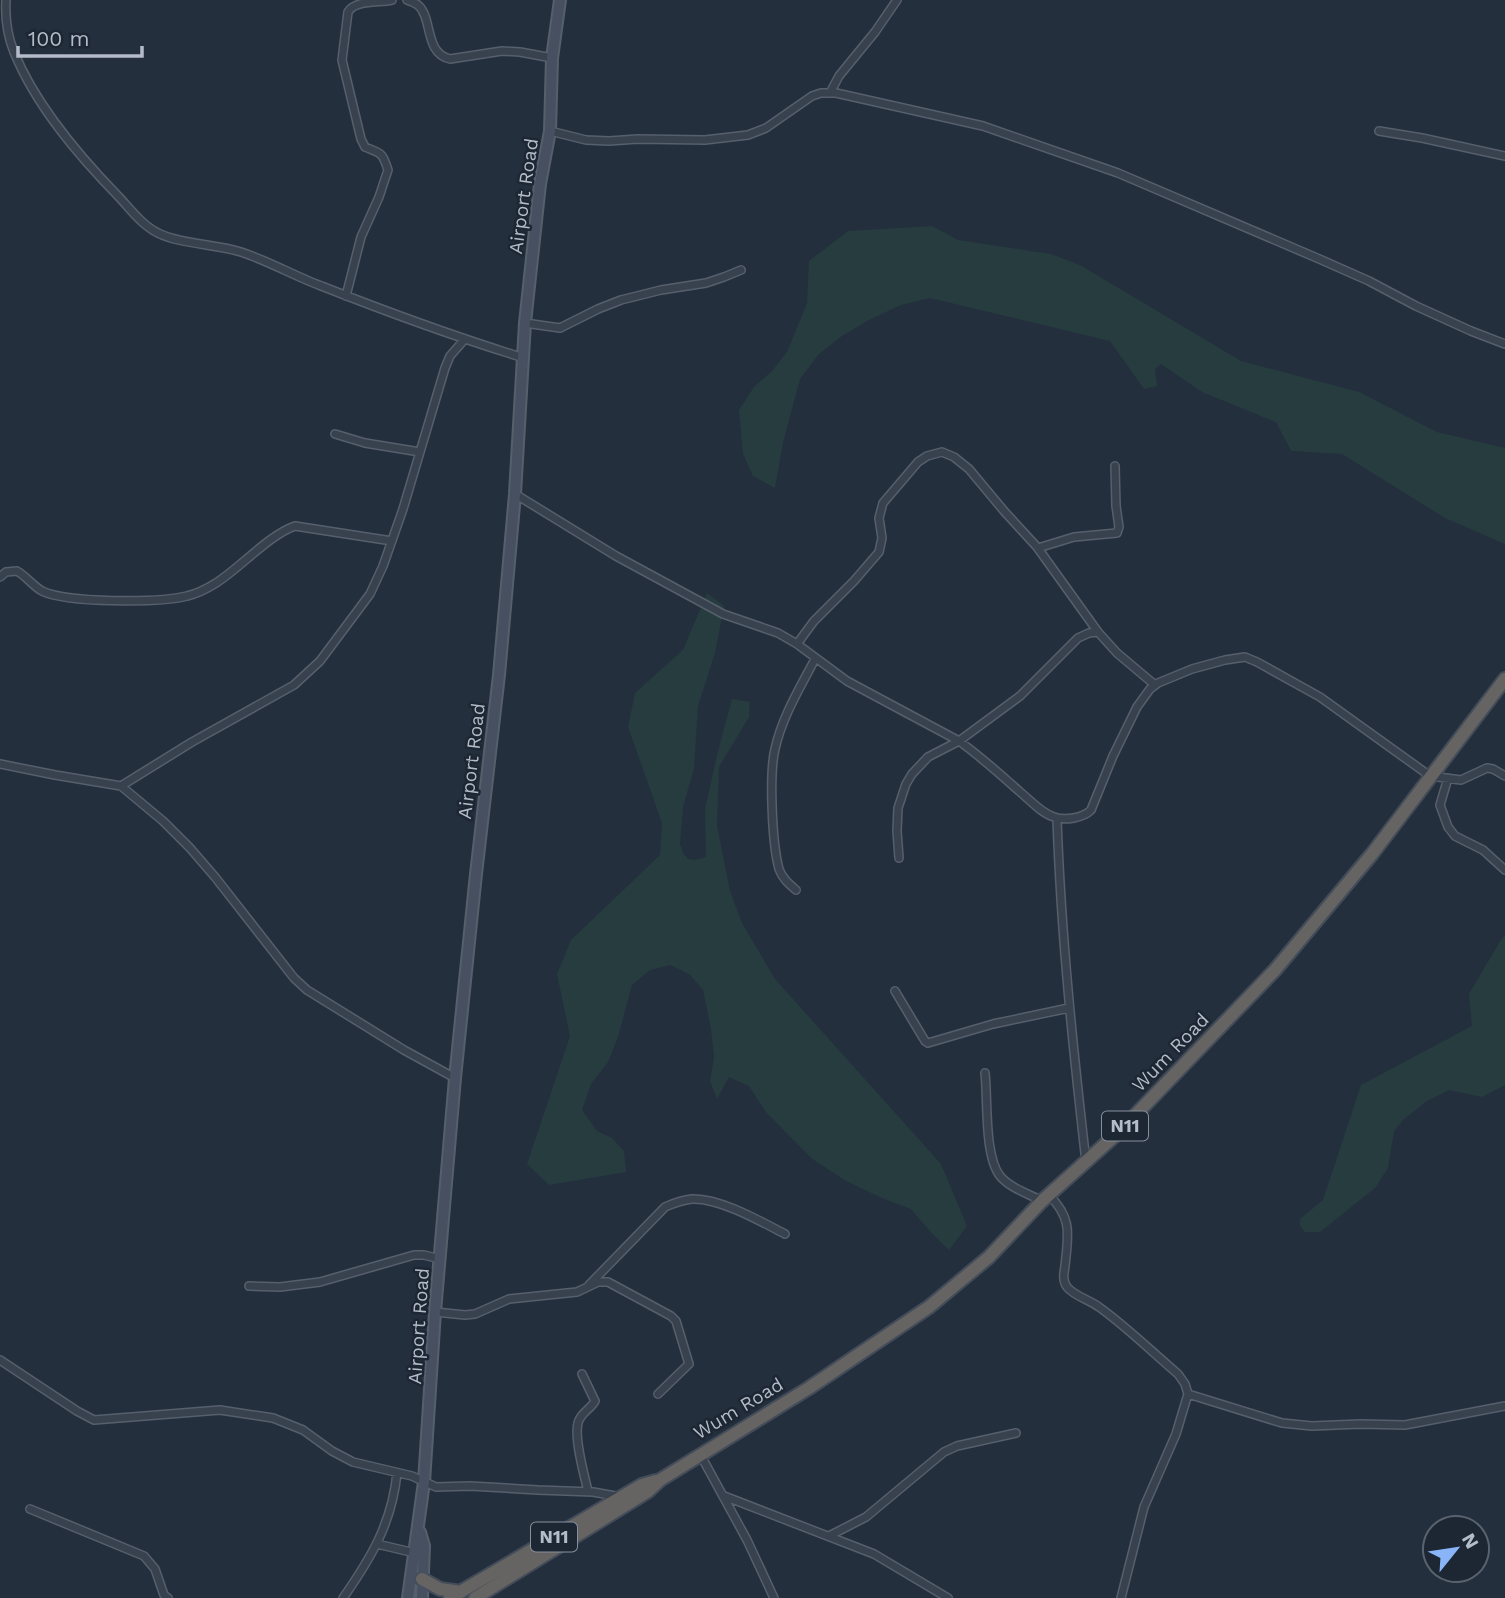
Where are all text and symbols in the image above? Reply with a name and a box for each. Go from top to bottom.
scale bar [18,14,142,58]
text: 100 m [28,26,90,51]
street label: Airport Road [504,137,543,255]
street label: Airport Road [453,702,490,820]
street label: Wum Road [1127,1008,1214,1097]
road number: N11 [1102,1112,1148,1140]
street label: Airport Road [403,1267,434,1385]
street label: Wum Road [689,1373,787,1444]
north arrow [1421,1514,1491,1584]
road number: N11 [531,1522,577,1552]
text: N [1457,1529,1484,1553]

